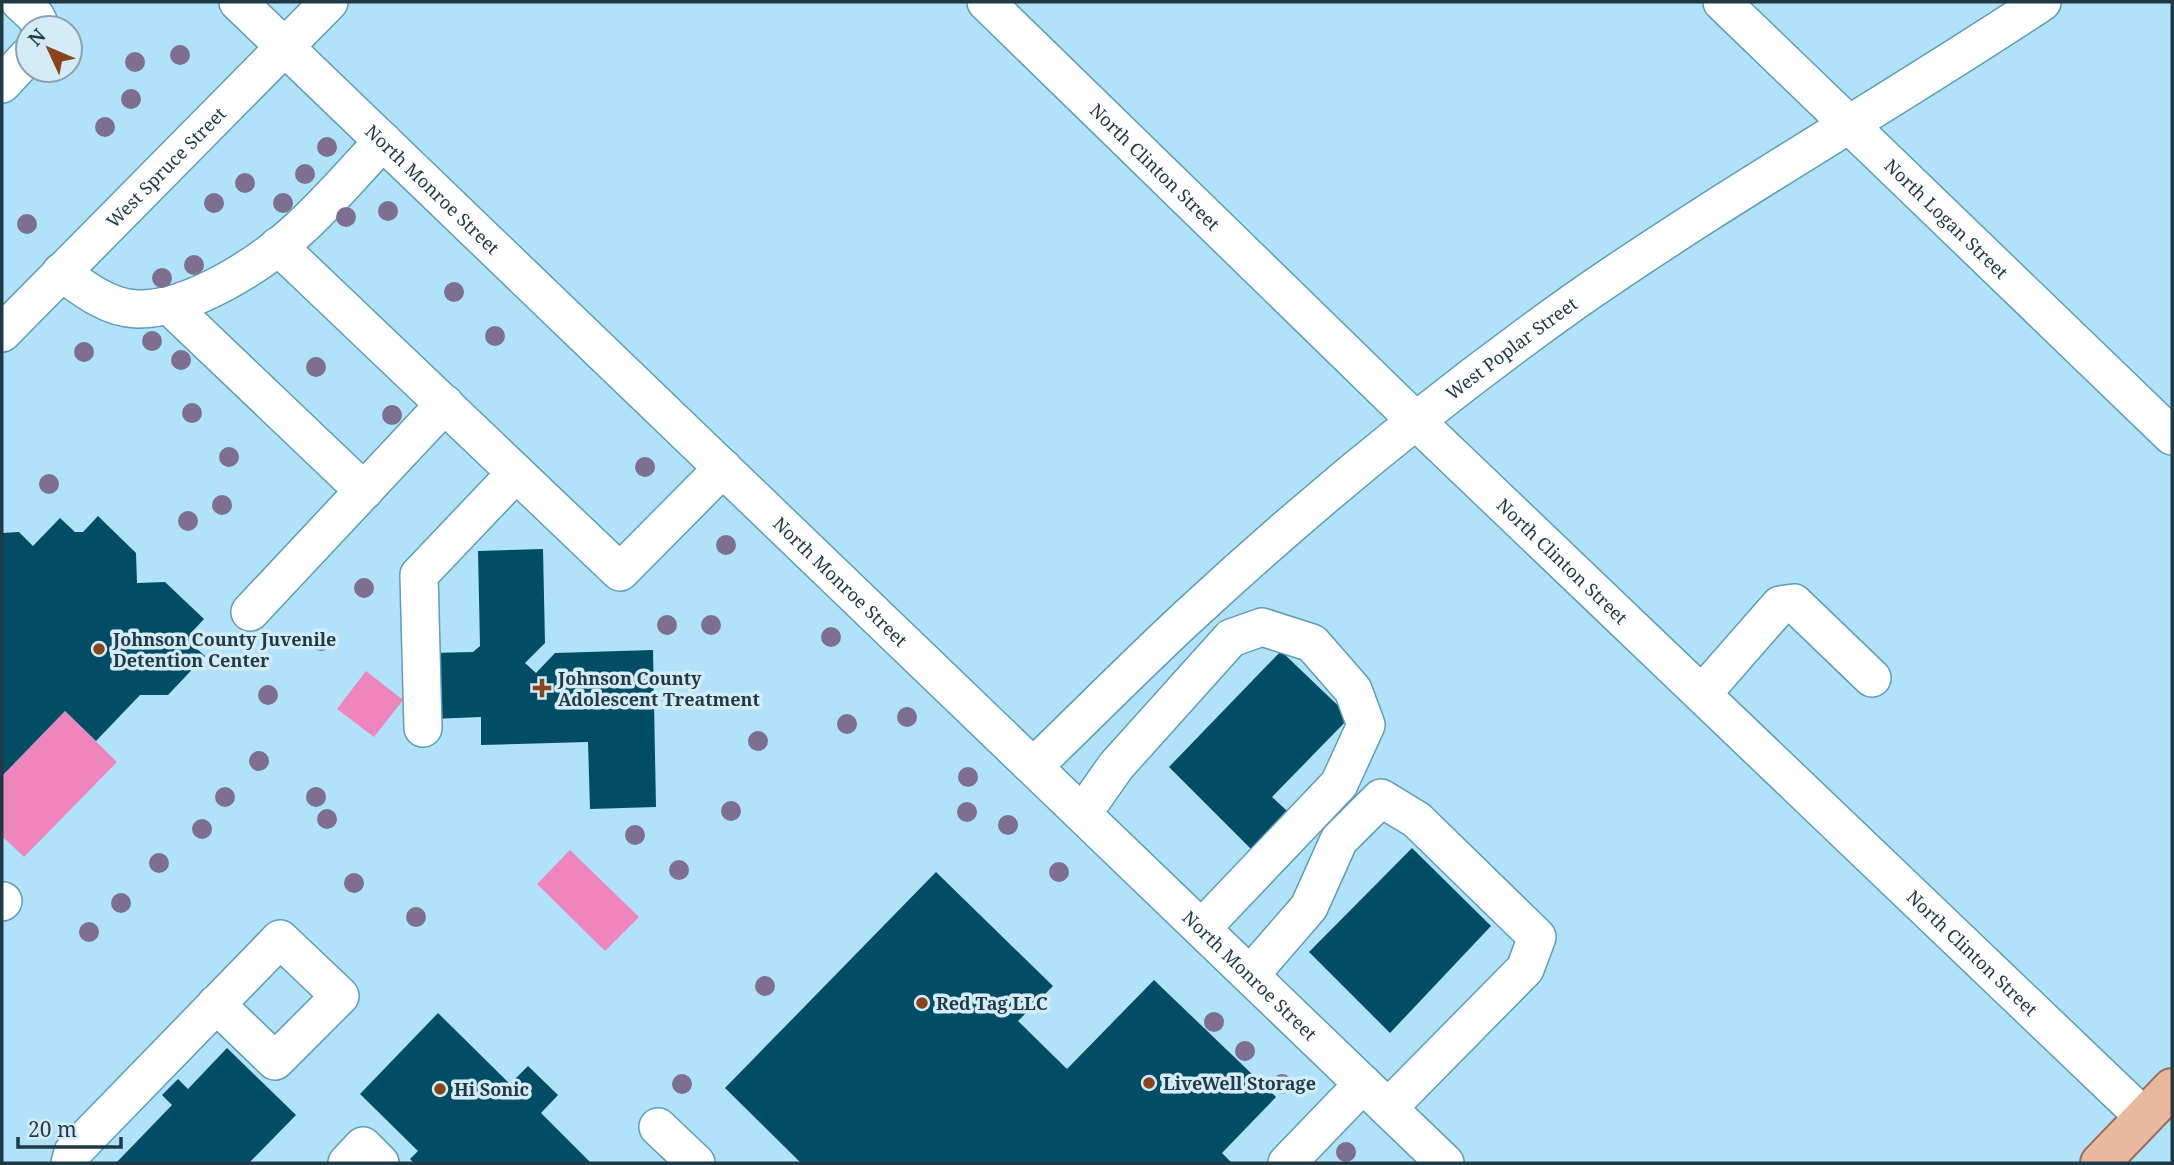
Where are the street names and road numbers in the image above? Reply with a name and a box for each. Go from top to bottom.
street label: North Clinton Street [1085,98,1225,235]
street label: West Spruce Street [101,102,231,233]
street label: North Monroe Street [360,119,505,259]
street label: North Logan Street [1880,153,2014,284]
street label: West Poplar Street [1441,291,1582,405]
street label: North Clinton Street [1492,493,1633,629]
street label: North Monroe Street [768,511,913,652]
street label: North Clinton Street [1902,885,2043,1021]
street label: North Monroe Street [1178,905,1322,1045]

